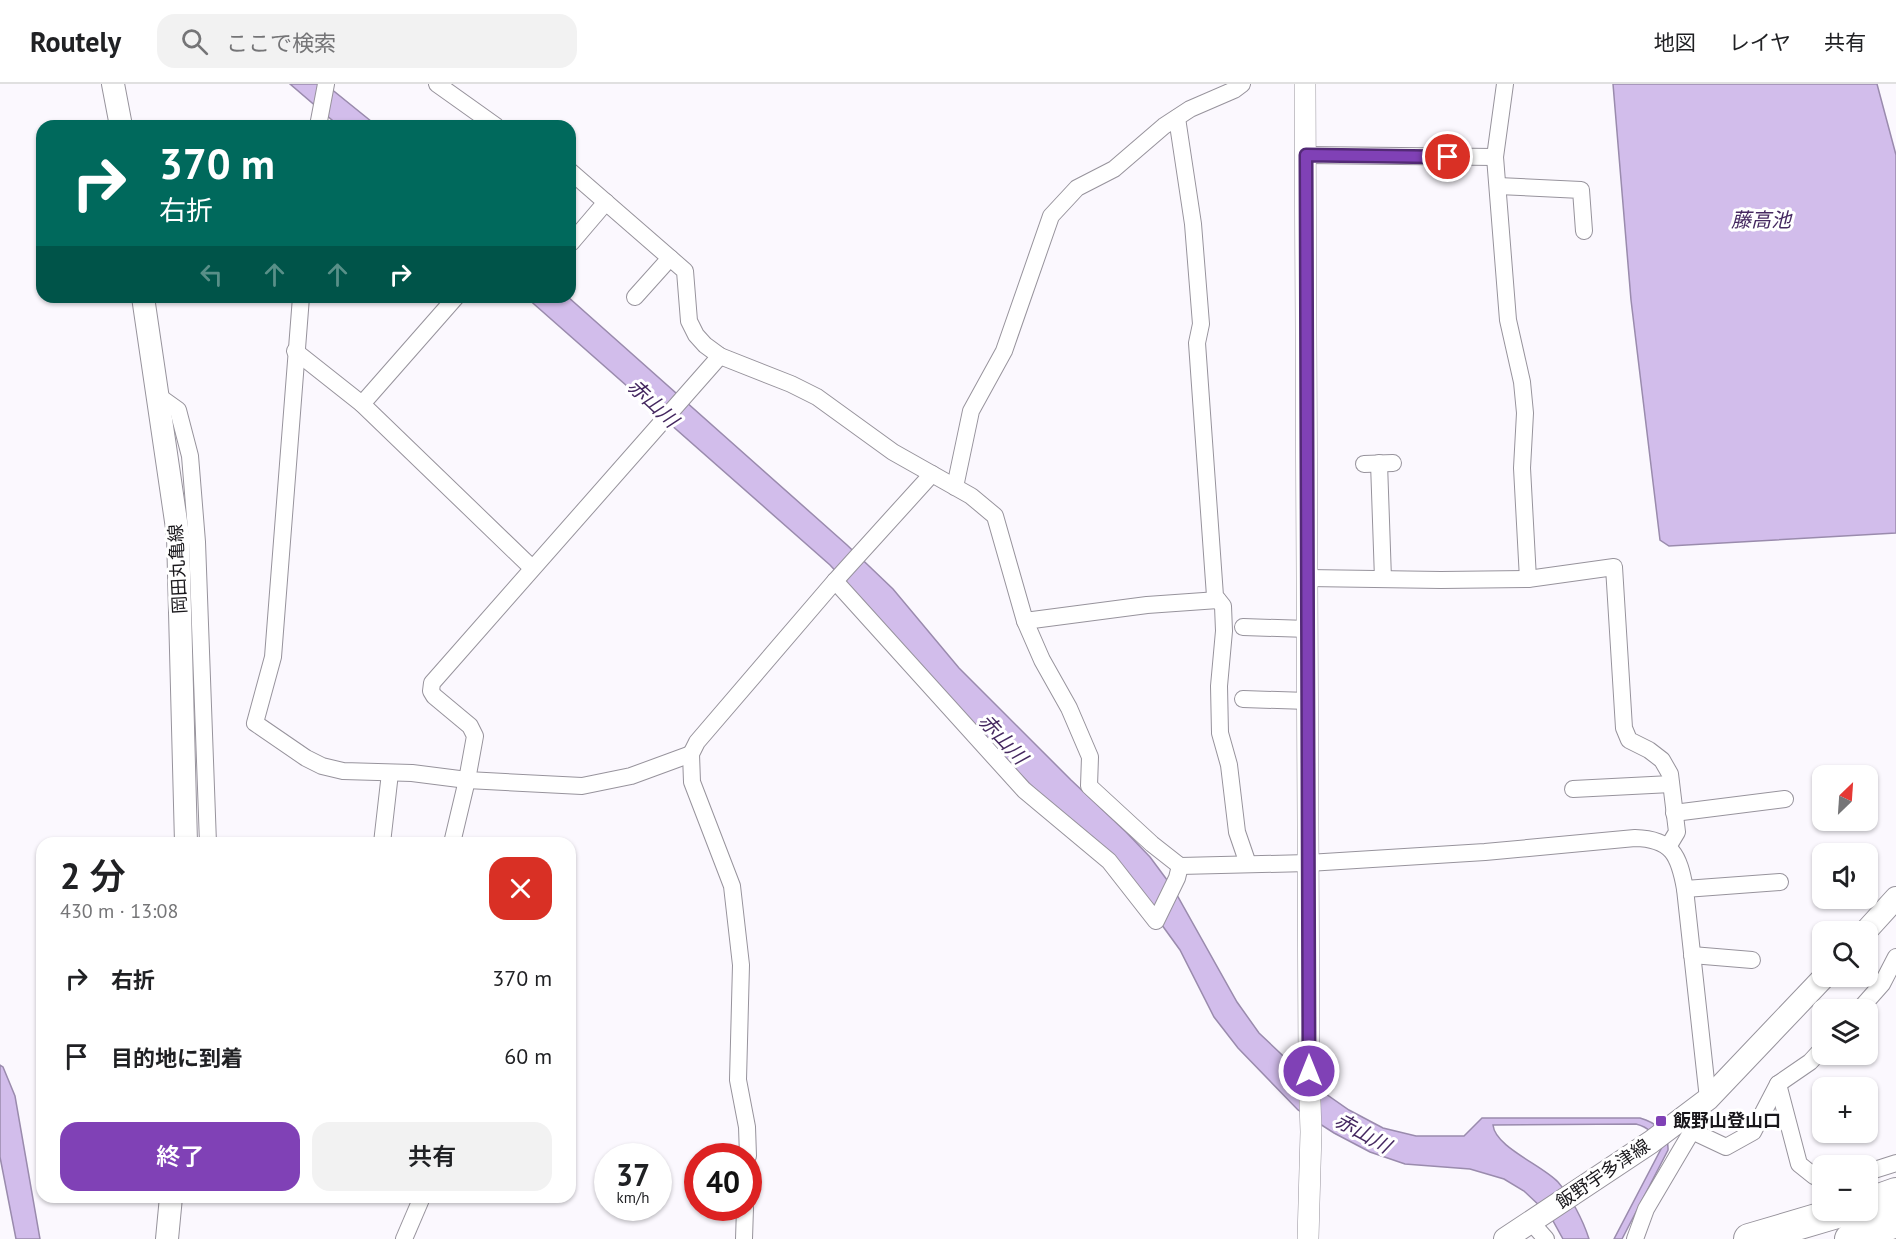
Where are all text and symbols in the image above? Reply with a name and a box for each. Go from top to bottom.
search box [157,14,577,68]
text: Routely [30,23,121,60]
icon: search [178,25,211,58]
text: ここで検索 [226,29,336,57]
text: 地図 [1654,29,1696,56]
text: レイヤ [1729,29,1791,56]
text: 共有 [1824,29,1866,56]
pin [1422,131,1473,182]
text: 370 m [159,136,275,191]
icon: arrive [1431,140,1464,173]
icon: right [60,144,138,222]
text: 右折 [159,193,213,227]
water label: 藤高池 [1731,207,1793,233]
icon: left [195,258,228,291]
icon: ahead [258,258,291,291]
icon: ahead [321,258,354,291]
icon: right [384,258,417,291]
water label: 赤山川 [622,373,685,434]
street label: 岡田丸亀線 [164,523,191,615]
water label: 赤山川 [973,708,1034,771]
north arrow [1812,765,1878,831]
map controls [1812,765,1878,1221]
button: sound [1812,843,1878,909]
text: 2 分 [60,852,126,899]
button: close [489,857,552,920]
text: 430 m · 13:08 [60,898,178,924]
button: search [1812,921,1878,987]
icon: right [60,962,93,995]
text: 370 m [492,964,552,992]
text: 右折 [111,966,155,994]
button: layers [1812,999,1878,1065]
position arrow [1277,1039,1341,1103]
icon: arrive [60,1040,93,1073]
text: 60 m [504,1042,552,1070]
text: 目的地に到着 [111,1044,243,1072]
button: + [1812,1077,1878,1143]
water label: 赤山川 [1330,1107,1397,1160]
place label: 飯野山登山口 [1673,1109,1781,1132]
marker: 飯野山登山口 [1654,1114,1668,1128]
button: 終了 [60,1122,300,1191]
button: 共有 [312,1122,552,1191]
street label: 飯野宇多津線 [1552,1134,1654,1213]
speed limit sign: 40 [684,1143,762,1221]
text: 37 [616,1155,650,1194]
button: − [1812,1155,1878,1221]
text: km/h [617,1188,649,1207]

